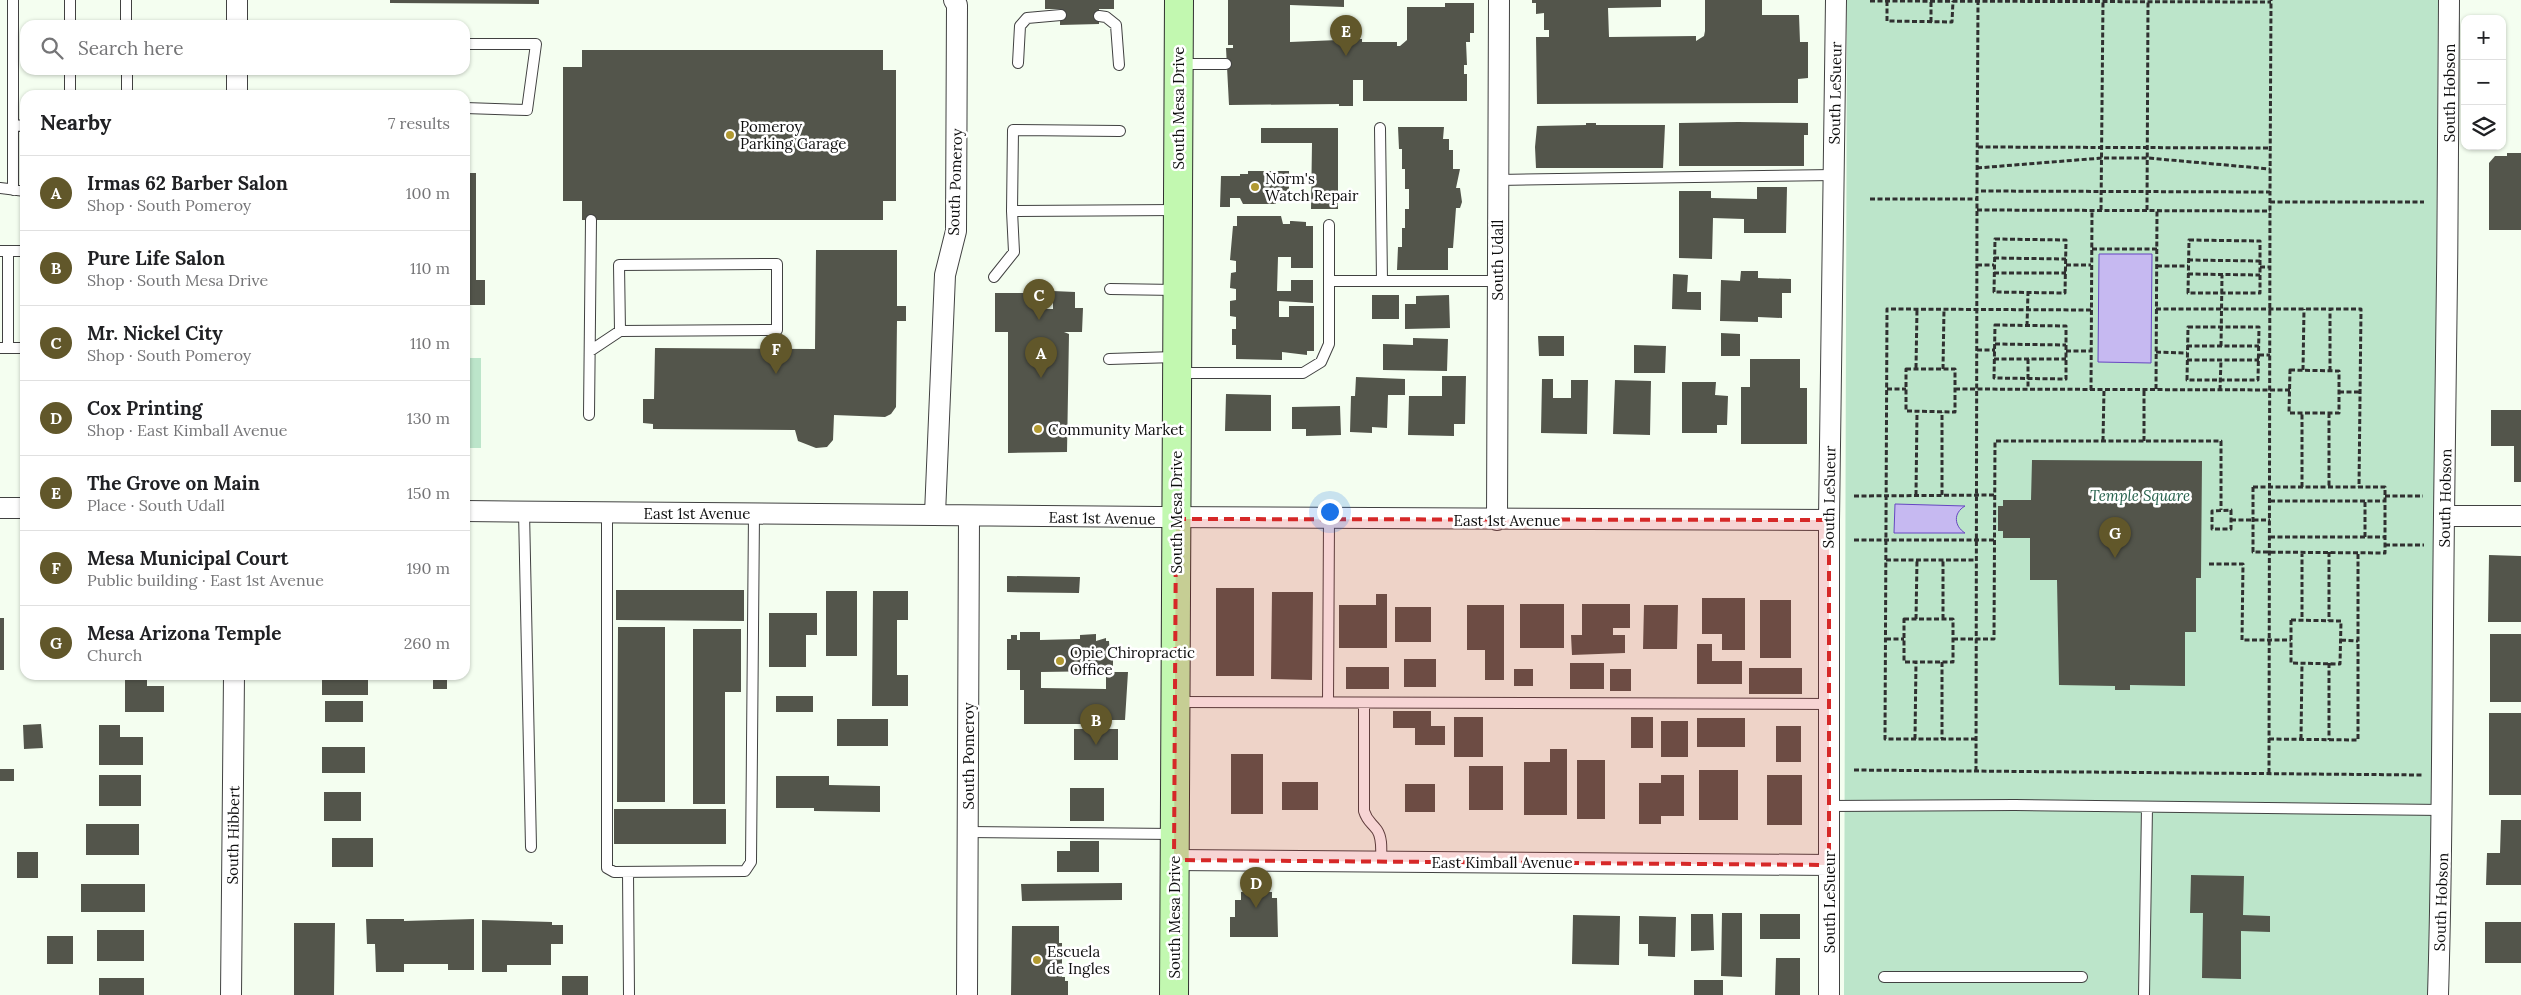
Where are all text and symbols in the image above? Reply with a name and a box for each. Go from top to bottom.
pin: E [1330,15,1362,56]
map controls [2461,15,2506,150]
button: + [2461,15,2506,60]
search box [20,20,470,75]
icon: search [38,34,66,62]
text: Search here [78,36,184,60]
street label: South LeSueur [1825,41,1845,144]
street label: South Hobson [2440,44,2459,142]
street label: South Mesa Drive [1169,47,1188,169]
button: − [2461,60,2506,105]
button: layers [2461,105,2506,150]
text: Nearby [40,109,111,136]
text: 7 results [388,113,450,133]
place label: Pomeroy Parking Garage [740,117,846,153]
street label: South Pomeroy [944,128,966,236]
marker: Pomeroy Parking Garage [724,129,736,141]
place label: Norm's Watch Repair [1265,169,1359,205]
text: Irmas 62 Barber Salon [87,171,288,195]
marker: Norm's Watch Repair [1249,181,1261,193]
text: A [51,183,61,203]
text: 100 m [406,183,450,203]
text: Shop · South Pomeroy [87,195,251,215]
street label: South Udall [1488,220,1507,300]
text: Pure Life Salon [87,246,225,270]
text: B [51,258,61,278]
text: 110 m [410,258,450,278]
text: Shop · South Mesa Drive [87,270,268,290]
pin: C [1023,279,1055,320]
text: Mr. Nickel City [87,321,223,345]
text: C [50,333,62,353]
text: 110 m [410,333,450,353]
pin: F [760,333,792,374]
pin: A [1025,337,1057,378]
text: Shop · South Pomeroy [87,345,251,365]
text: Cox Printing [87,396,202,420]
text: D [50,408,62,428]
text: 130 m [407,408,450,428]
text: Shop · East Kimball Avenue [87,420,288,440]
place label: Community Market [1048,420,1184,439]
marker: Community Market [1032,423,1044,435]
street label: South LeSueur [1819,445,1839,548]
street label: South Hobson [2435,449,2455,547]
street label: South Mesa Drive [1167,451,1186,573]
text: The Grove on Main [87,471,260,495]
text: E [51,483,61,503]
text: 150 m [407,483,450,503]
park label: Temple Square [2090,486,2190,505]
text: Place · South Udall [87,495,225,515]
your location [1317,499,1343,525]
street label: East 1st Avenue [644,504,750,523]
street label: East 1st Avenue [1048,508,1156,528]
street label: East 1st Avenue [1454,511,1560,530]
pin: G [2099,517,2131,558]
text: Mesa Municipal Court [87,546,288,570]
text: F [51,558,61,578]
text: 190 m [406,558,450,578]
text: Public building · East 1st Avenue [87,570,324,590]
text: Mesa Arizona Temple [87,621,281,645]
text: G [50,633,62,653]
text: 260 m [404,633,450,653]
place label: Opie Chiropractic Office [1070,643,1195,679]
text: Church [87,645,142,665]
marker: Opie Chiropractic Office [1054,655,1066,667]
street label: South Pomeroy [959,702,978,810]
pin: B [1080,704,1112,745]
street label: South Hibbert [223,785,243,885]
street label: South LeSueur [1820,850,1839,953]
street label: South Hobson [2430,852,2452,952]
street label: East Kimball Avenue [1431,853,1573,872]
street label: South Mesa Drive [1165,856,1184,978]
pin: D [1240,867,1272,908]
place label: Escuela de Ingles [1047,942,1110,978]
marker: Escuela de Ingles [1031,954,1043,966]

